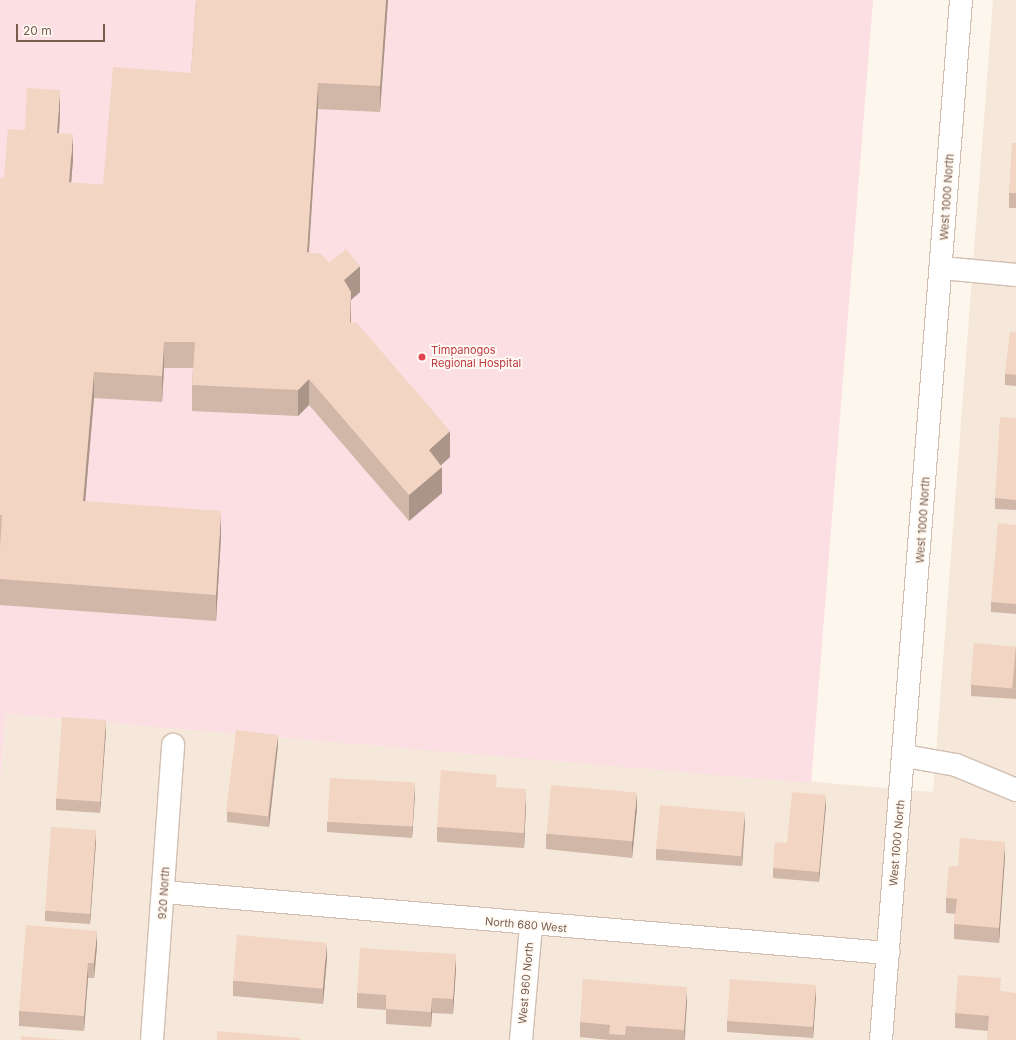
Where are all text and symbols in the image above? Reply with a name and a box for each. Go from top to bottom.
scale bar [18,16,107,42]
text: 20 m [23,23,52,38]
street label: West 1000 North [937,153,957,241]
place label: Timpanogos Regional Hospital [431,344,521,370]
marker: Timpanogos Regional Hospital [416,351,428,363]
street label: West 1000 North [913,476,933,564]
street label: West 1000 North [887,799,907,887]
street label: 920 North [156,866,172,920]
street label: North 680 West [485,915,567,935]
street label: West 960 North [516,941,536,1025]

